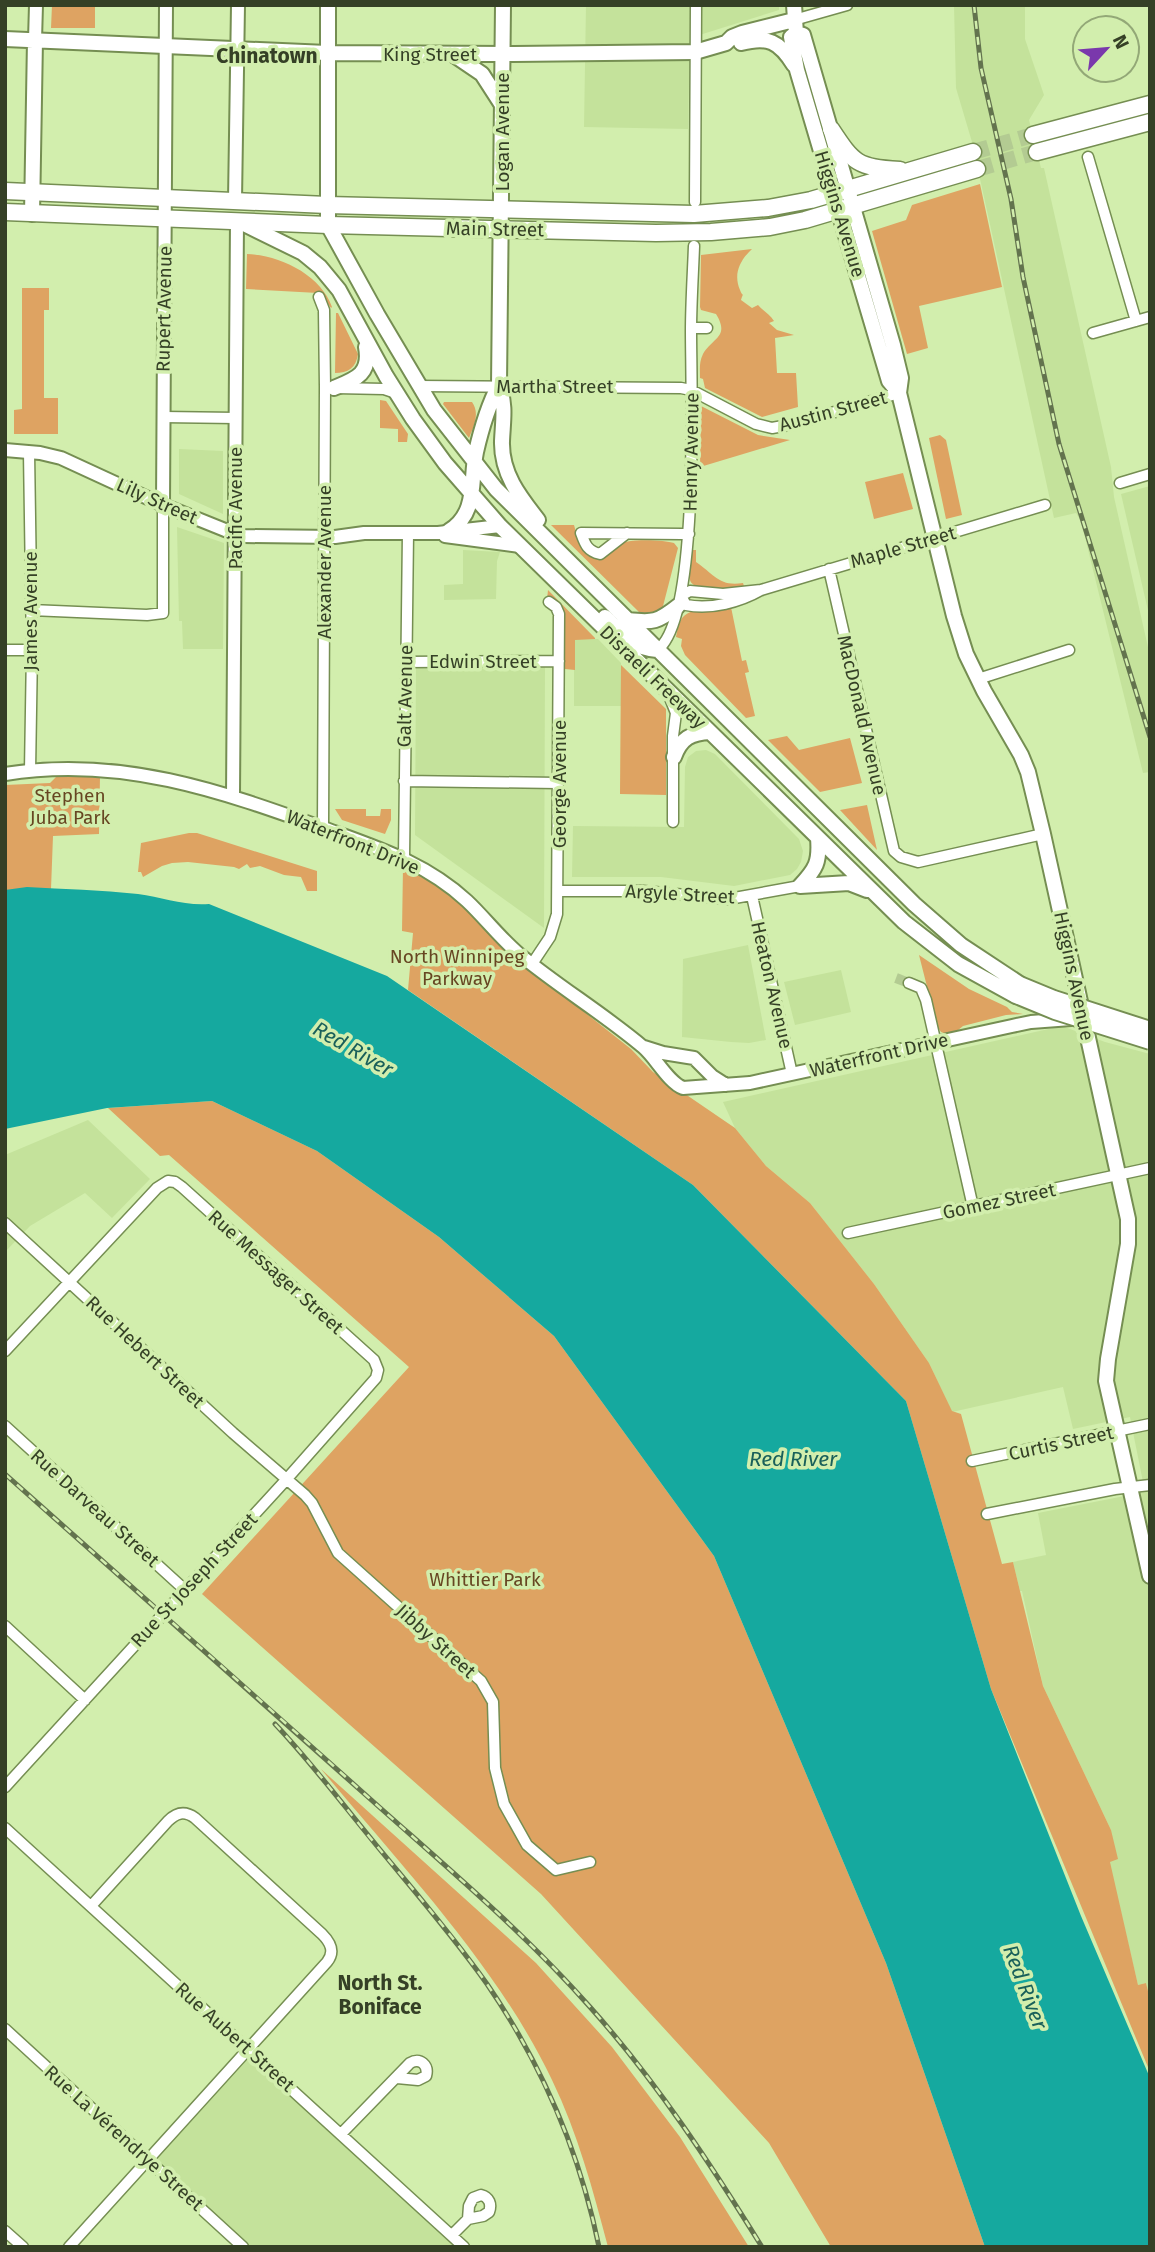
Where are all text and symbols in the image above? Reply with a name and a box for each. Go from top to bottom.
north arrow [1071,14,1141,84]
text: N [1108,31,1134,52]
district label: Chinatown [216,43,318,69]
street label: King Street [383,43,477,66]
street label: Logan Avenue [491,72,514,192]
street label: Higgins Avenue [810,148,870,280]
street label: Main Street [446,217,544,241]
street label: Rupert Avenue [151,246,177,372]
street label: Martha Street [496,375,614,398]
street label: Austin Street [777,386,890,436]
street label: Henry Avenue [678,392,704,512]
street label: Pacific Avenue [224,447,247,569]
street label: Lily Street [113,473,201,529]
street label: Alexander Avenue [313,485,336,639]
street label: Maple Street [848,521,959,573]
street label: James Avenue [19,551,42,671]
street label: Disraeli Freeway [595,621,711,734]
street label: MacDonald Avenue [832,633,892,797]
street label: Galt Avenue [393,644,417,748]
street label: Edwin Street [429,650,537,673]
street label: George Avenue [548,720,571,848]
park label: Stephen Juba Park [30,784,111,829]
street label: Waterfront Drive [283,805,423,879]
street label: Argyle Street [625,880,735,908]
street label: Higgins Avenue [1049,909,1099,1043]
street label: Heaton Avenue [746,919,798,1051]
park label: North Winnipeg Parkway [390,945,524,990]
water label: Red River [308,1016,399,1083]
street label: Waterfront Drive [807,1028,951,1082]
street label: Gomez Street [941,1178,1058,1224]
street label: Rue Messager Street [203,1205,349,1339]
street label: Rue Hebert Street [81,1291,209,1413]
street label: Curtis Street [1007,1421,1116,1465]
street label: Rue Darveau Street [26,1444,164,1572]
water label: Red River [749,1446,838,1472]
street label: Rue St Joseph Street [126,1508,262,1652]
park label: Whittier Park [429,1568,541,1591]
street label: Jibby Street [391,1599,481,1683]
water label: Red River [997,1941,1053,2034]
district label: North St. Boniface [337,1970,423,2020]
street label: Rue Aubert Street [171,1977,299,2097]
street label: Rue La Vérendrye Street [40,2060,208,2216]

